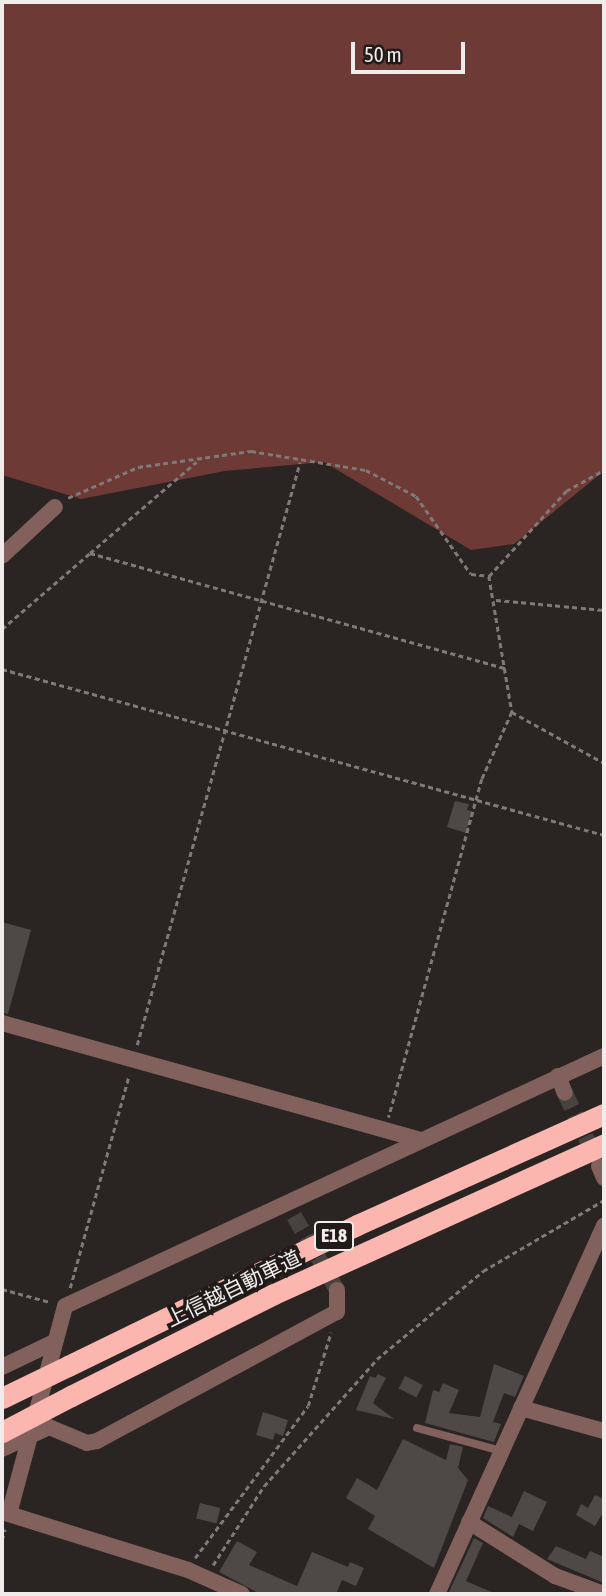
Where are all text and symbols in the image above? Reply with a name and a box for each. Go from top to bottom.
scale bar [354,28,468,72]
text: 50 m [364,42,402,66]
road number: E18 [313,1220,355,1252]
street label: 上信越自動車道 [161,1244,305,1332]

